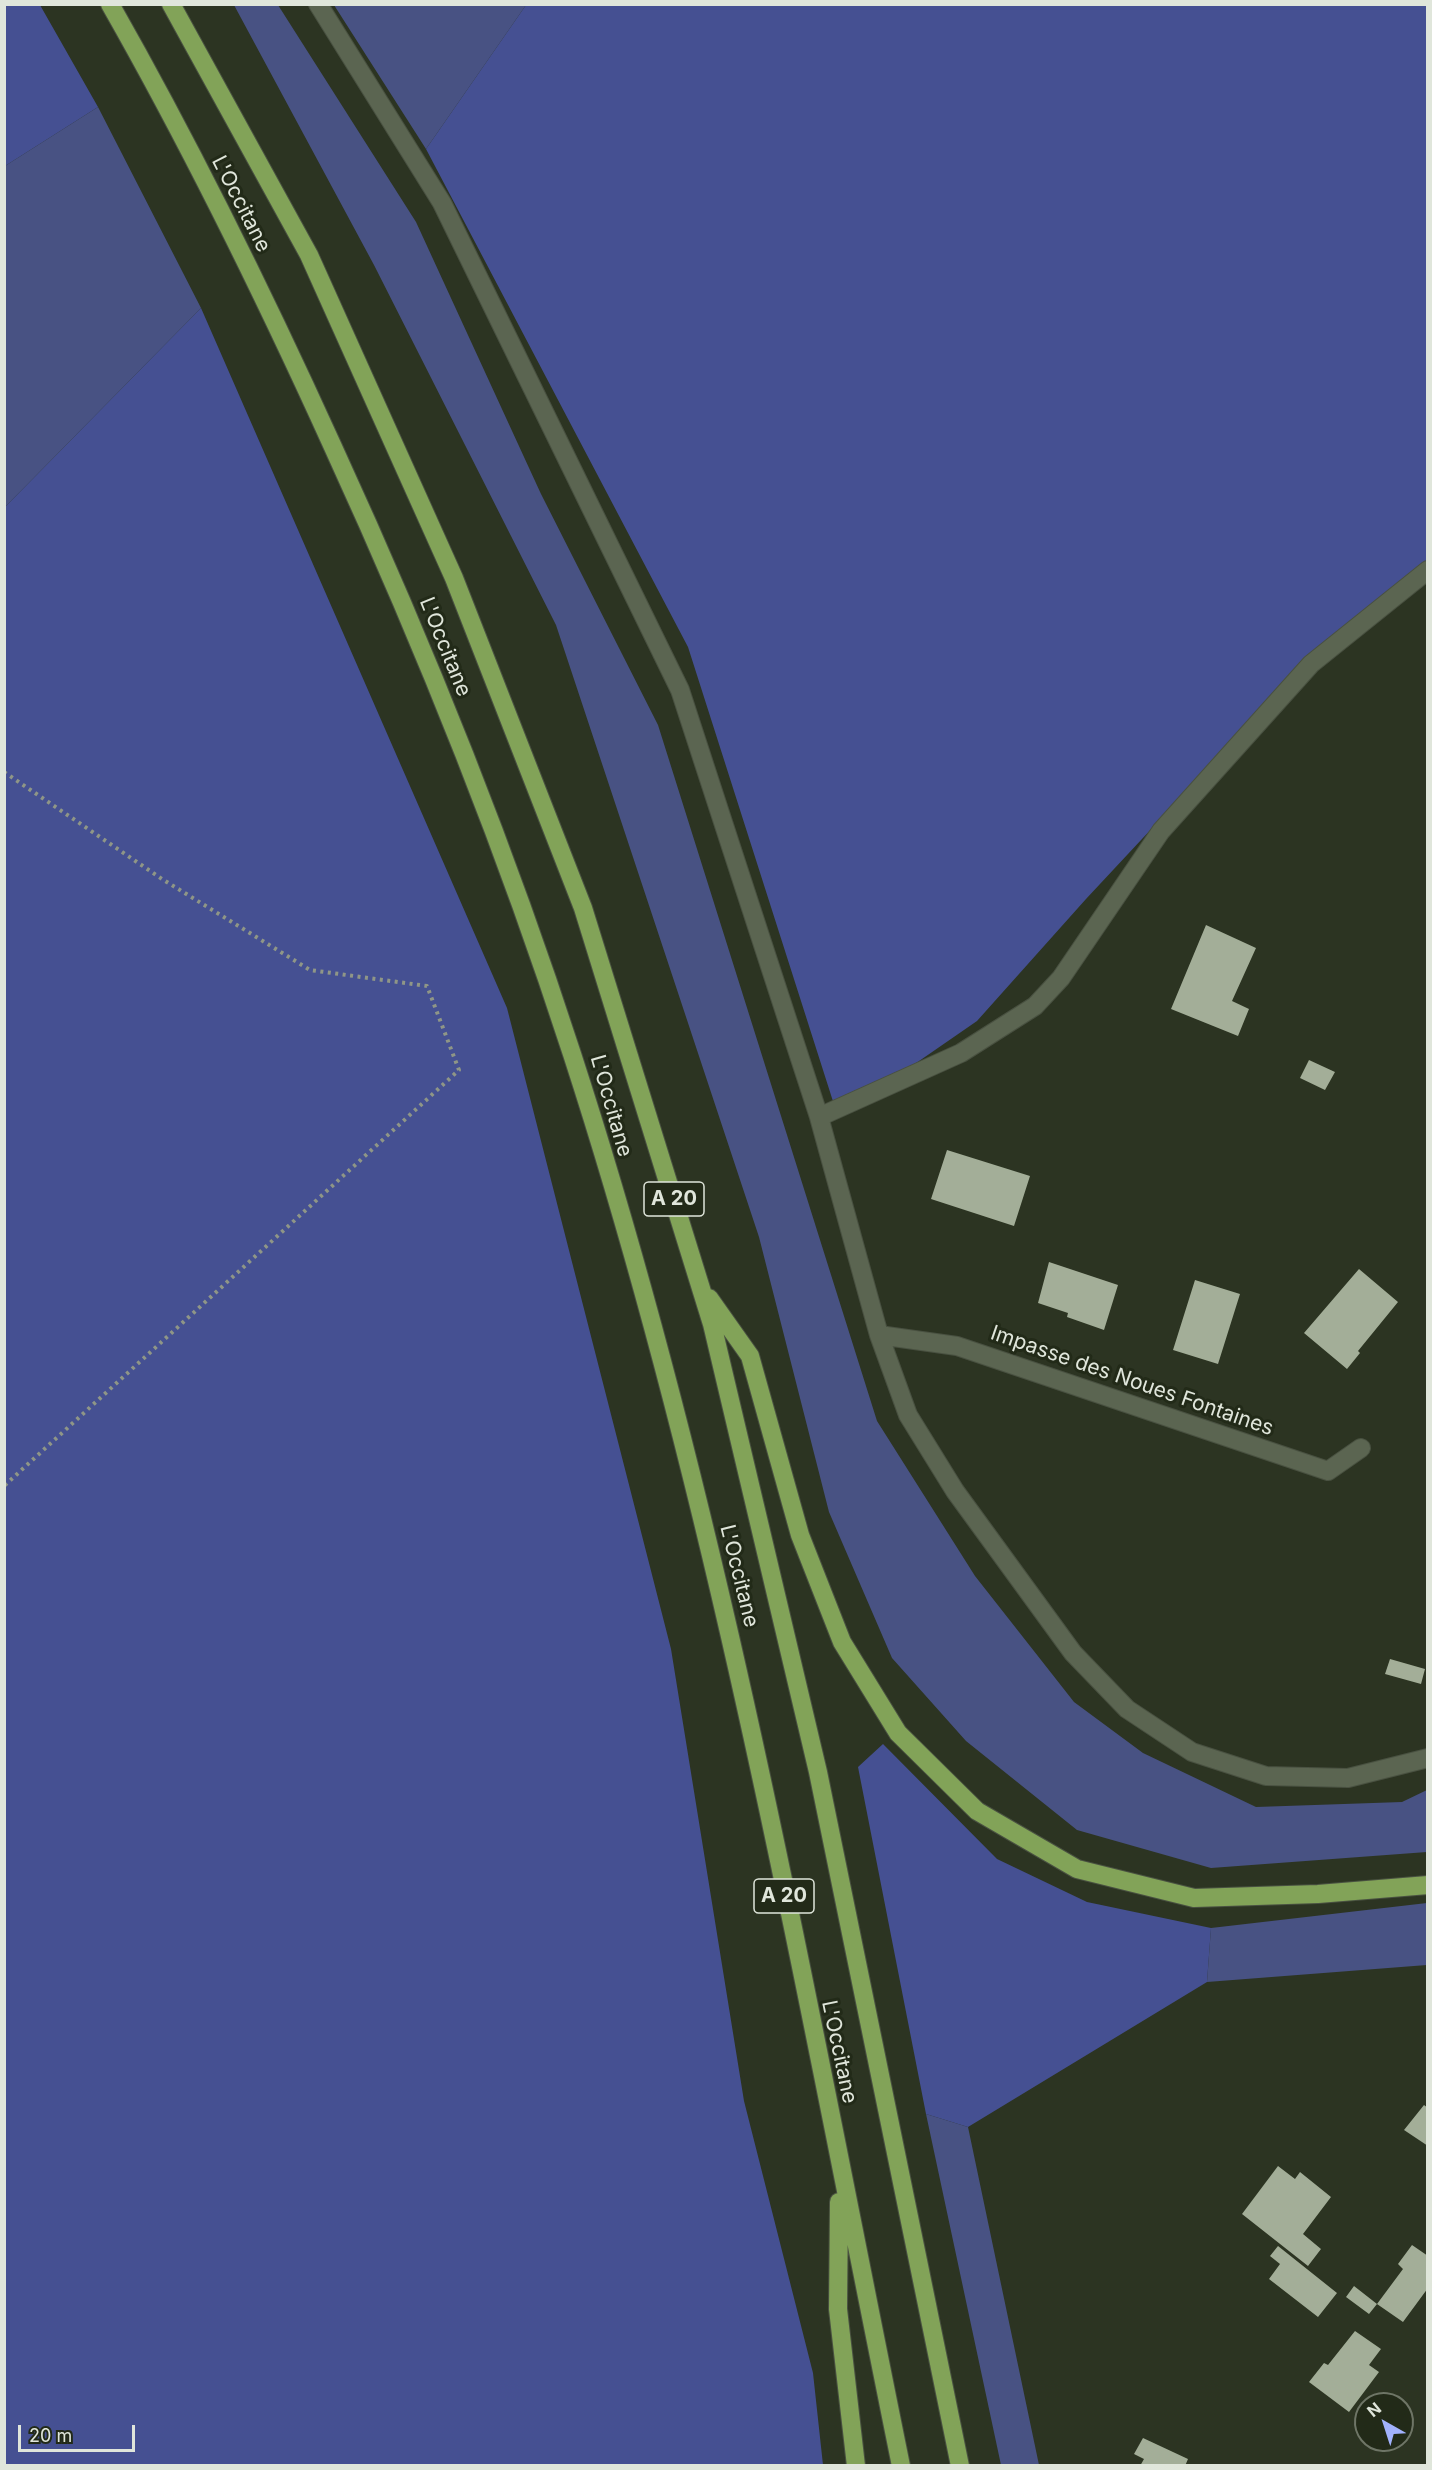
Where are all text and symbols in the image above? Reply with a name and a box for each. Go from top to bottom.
street label: L'Occitane [206,152,276,256]
street label: L'Occitane [414,594,476,700]
street label: L'Occitane [584,1052,638,1160]
road number: A 20 [644,1182,704,1216]
street label: Impasse des Noues Fontaines [987,1321,1277,1441]
street label: L'Occitane [714,1522,764,1630]
road number: A 20 [754,1879,814,1913]
street label: L'Occitane [816,1998,862,2106]
north arrow [1354,2392,1414,2452]
text: N [1363,2398,1385,2421]
scale bar [21,2413,138,2451]
text: 20 m [29,2425,72,2446]

